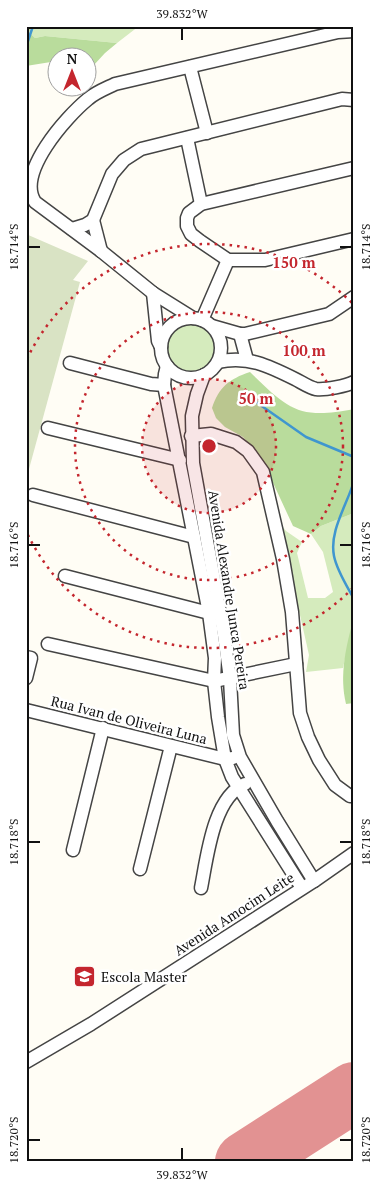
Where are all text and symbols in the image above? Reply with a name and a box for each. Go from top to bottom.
text: 39.832°W [156,6,209,21]
north arrow [48,48,98,98]
text: N [67,49,78,68]
text: 18.714°S [6,224,21,270]
text: 18.714°S [358,224,373,270]
text: 150 m [272,252,316,272]
text: 100 m [282,340,326,360]
text: 50 m [239,388,274,408]
centre of rings [200,437,218,455]
street label: Avenida Alexandre Junca Pereira [204,489,255,691]
text: 18.716°S [6,522,21,568]
text: 18.716°S [358,522,373,568]
street label: Rua Ivan de Oliveira Luna [49,691,209,748]
text: 18.718°S [6,819,21,865]
text: 18.718°S [358,819,373,865]
street label: Avenida Amocim Leite [170,868,297,960]
school or university icon: Escola Master [73,965,97,989]
place label: Escola Master [101,967,187,986]
text: 18.720°S [6,1117,21,1163]
text: 18.720°S [358,1117,373,1163]
text: 39.832°W [156,1167,209,1182]

